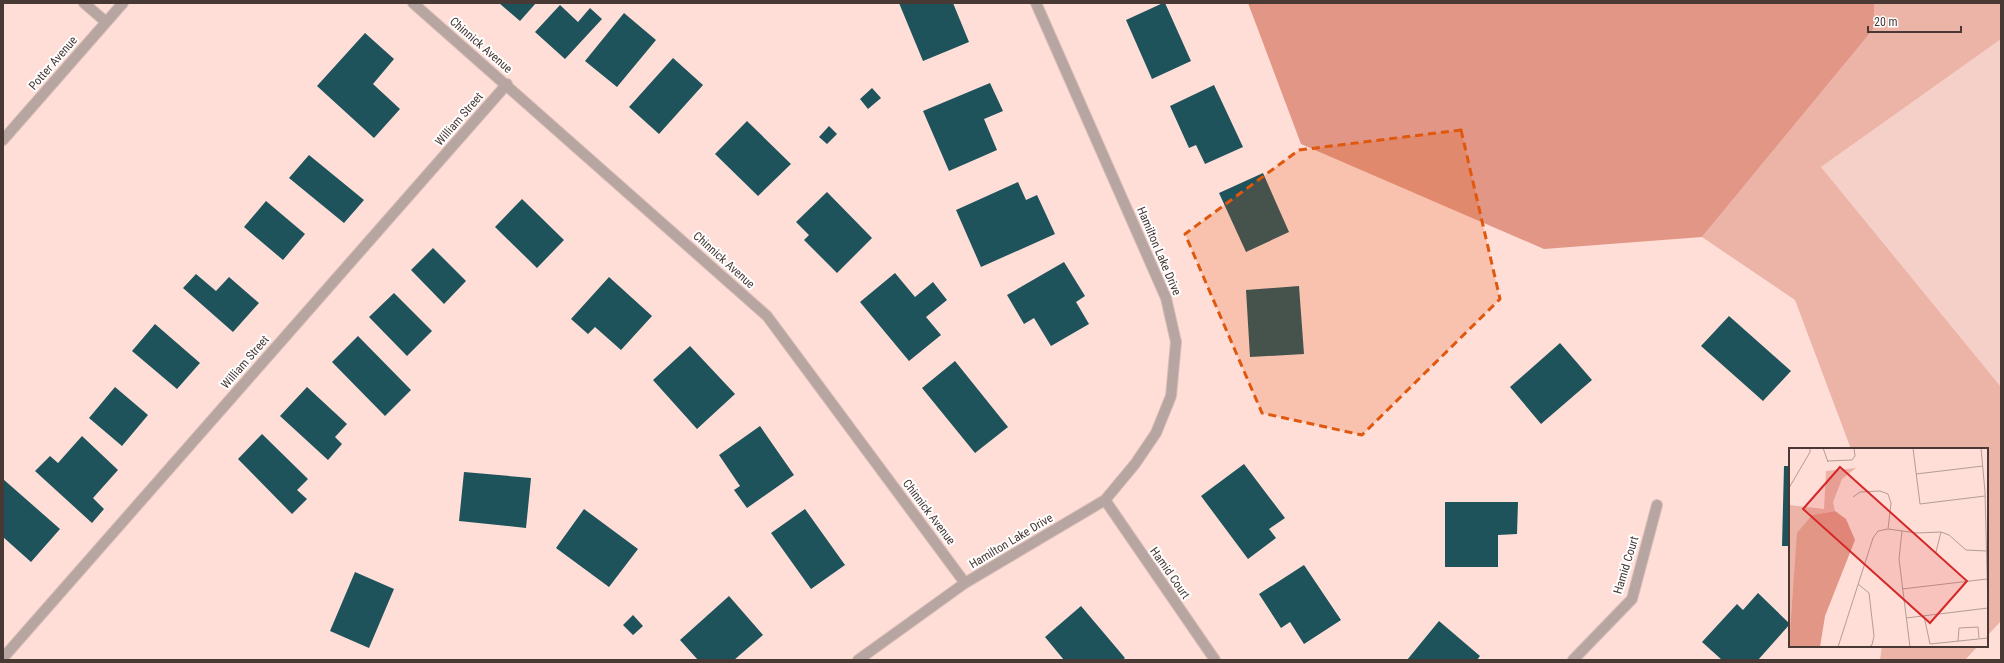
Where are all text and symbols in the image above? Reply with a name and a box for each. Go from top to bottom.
scale bar [1868,8,1961,34]
street label: Chinnick Avenue [447,14,515,76]
text: 20 m [1874,15,1898,29]
street label: Potter Avenue [26,33,80,93]
street label: William Street [432,89,486,148]
street label: Hamilton Lake Drive [1134,205,1184,298]
street label: Chinnick Avenue [690,229,758,292]
street label: William Street [218,332,272,391]
inset map [1789,448,1988,647]
street label: Chinnick Avenue [900,477,958,548]
street label: Hamilton Lake Drive [967,510,1056,571]
street label: Hamid Court [1611,534,1642,596]
street label: Hamid Court [1147,544,1193,602]

